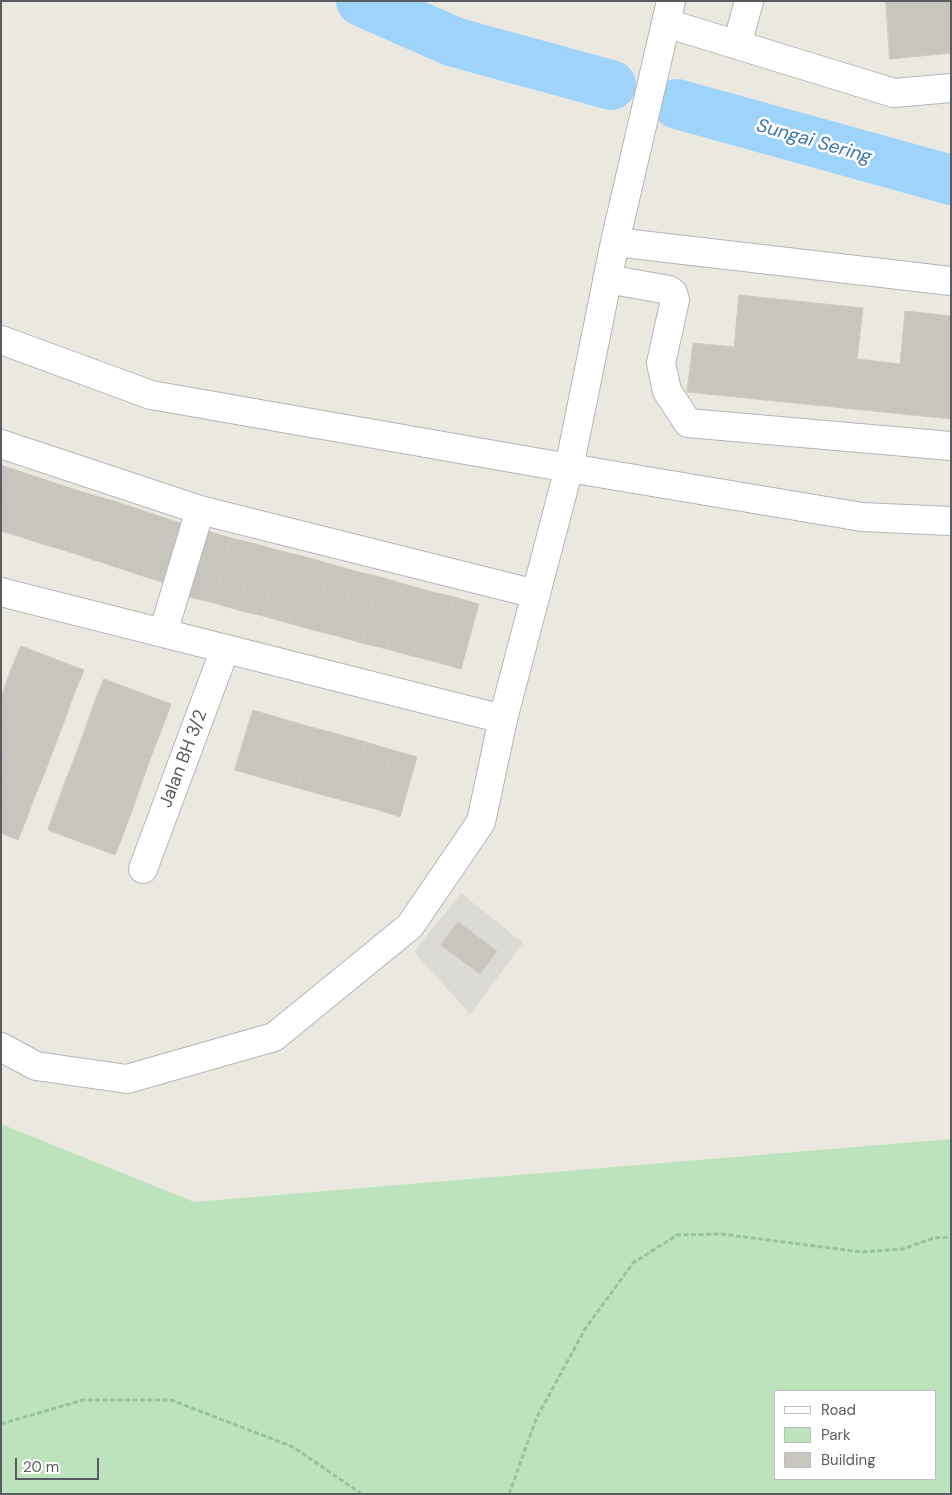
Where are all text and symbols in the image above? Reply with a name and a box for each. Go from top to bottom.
water label: Sungai Sering [754,115,874,169]
street label: Jalan BH 3/2 [155,707,213,811]
legend [774,1390,937,1480]
text: Road [821,1400,856,1420]
text: Park [821,1425,851,1445]
scale bar [18,1448,101,1480]
text: Building [821,1450,876,1470]
text: 20 m [23,1457,59,1477]

